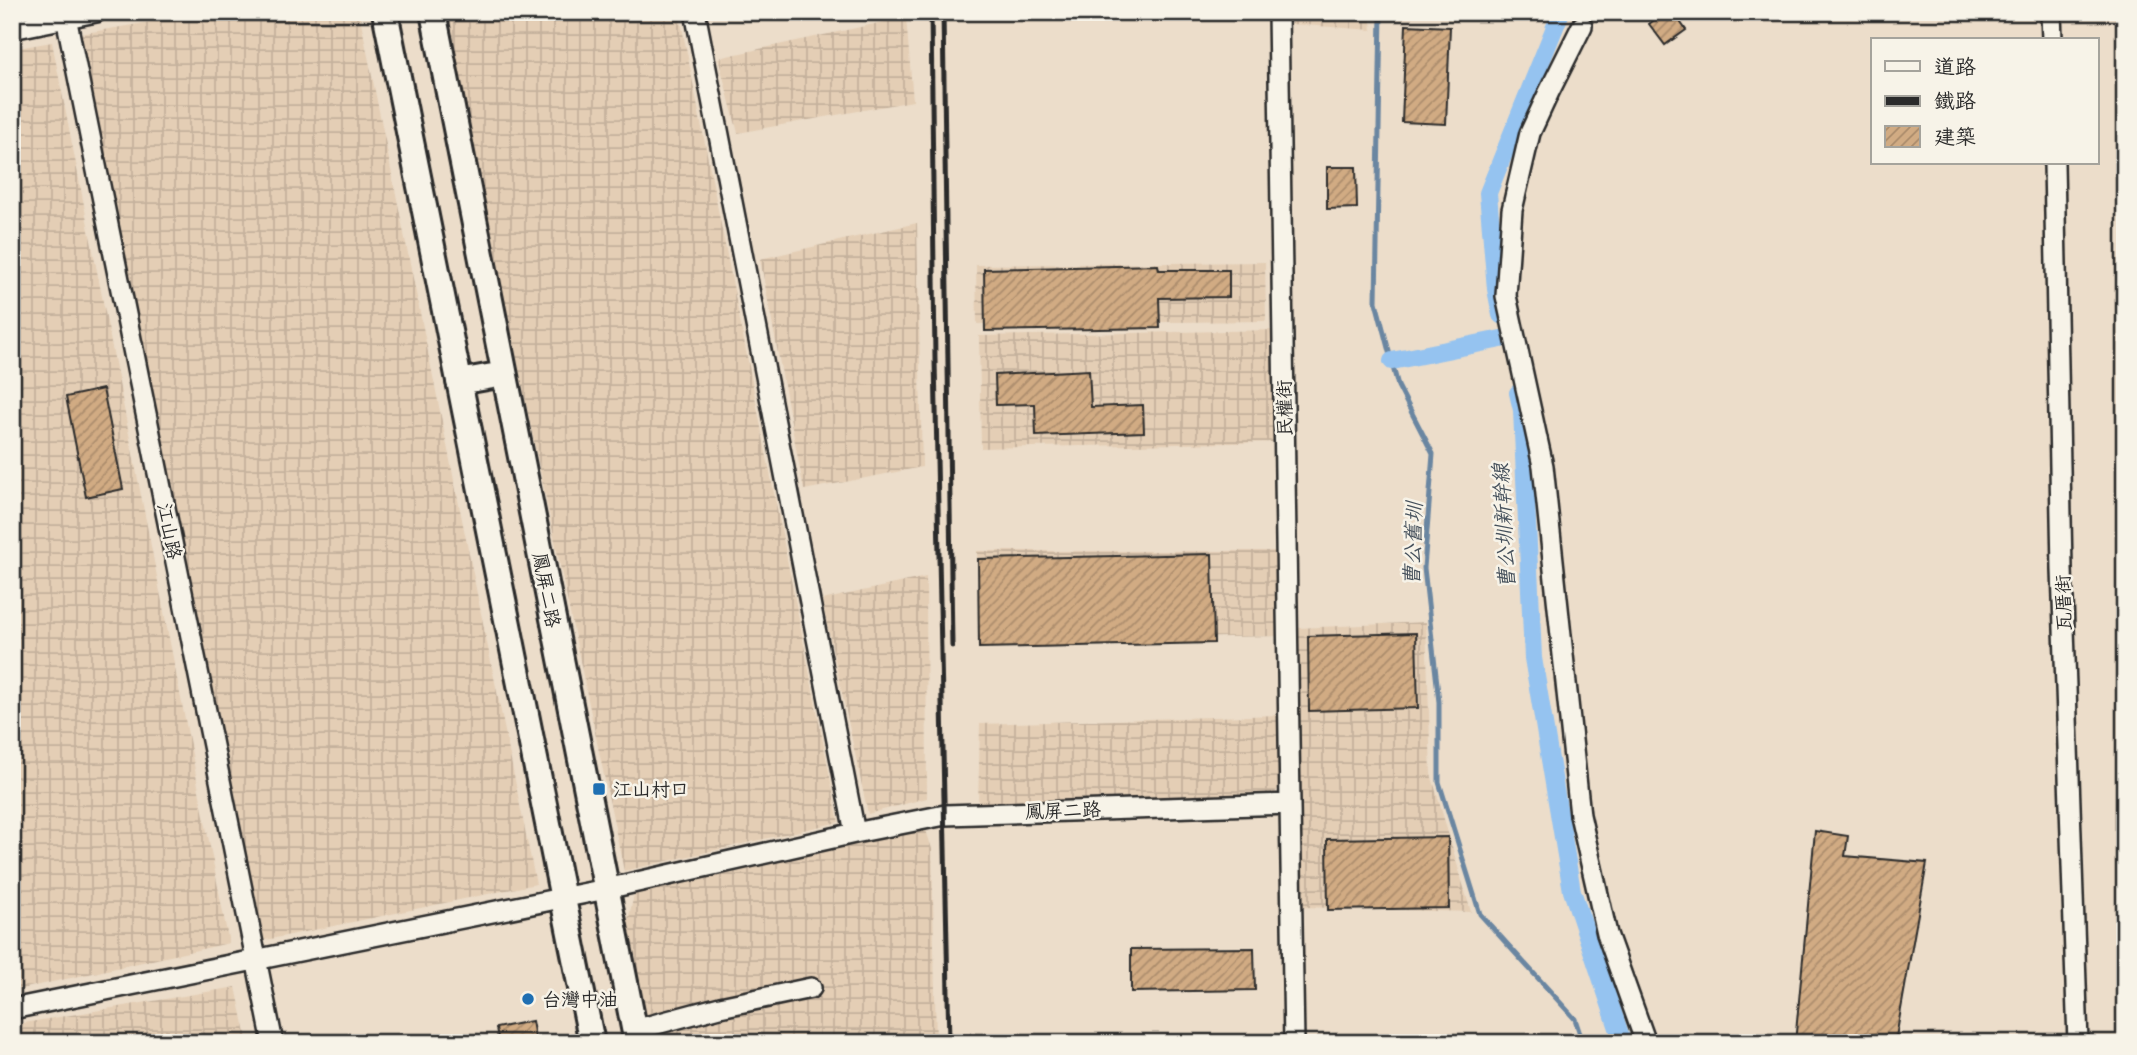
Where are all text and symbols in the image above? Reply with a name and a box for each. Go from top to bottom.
legend [1871,38,2098,164]
text: 道路 [1934,55,1976,80]
text: 鐵路 [1934,89,1976,114]
text: 建築 [1934,125,1976,150]
street label: 民權街 [1274,379,1297,437]
water label: 曹公圳新幹線 [1489,461,1520,590]
water label: 曹公舊圳 [1400,500,1428,586]
street label: 江山路 [152,501,185,561]
street label: 鳳屏二路 [527,551,564,630]
street label: 瓦厝街 [2052,574,2077,632]
place label: 江山村口 [613,779,689,802]
marker: 江山村口 [591,781,607,797]
street label: 鳳屏二路 [1025,799,1101,824]
place label: 台灣中油 [542,989,618,1012]
marker: 台灣中油 [520,991,536,1007]

